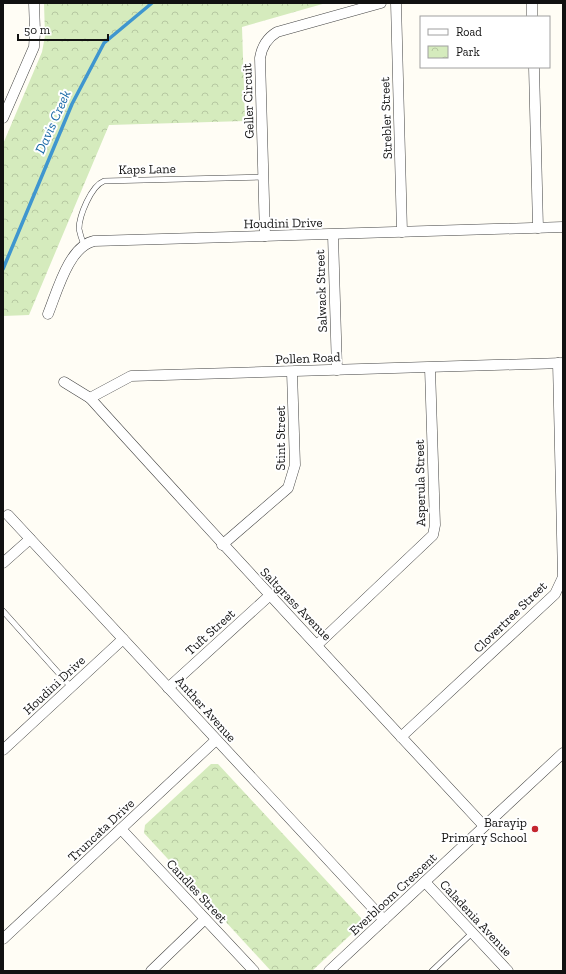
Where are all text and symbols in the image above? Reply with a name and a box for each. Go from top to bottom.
scale bar [18,16,108,42]
legend [420,16,550,68]
text: 50 m [24,23,51,37]
text: Road [456,25,482,39]
text: Park [456,45,481,59]
street label: Geller Circuit [239,63,257,139]
street label: Strebler Street [377,76,395,159]
water label: Davis Creek [31,88,75,156]
street label: Kaps Lane [118,161,176,177]
street label: Houdini Drive [243,215,323,231]
street label: Salwack Street [312,249,330,333]
street label: Pollen Road [275,349,341,367]
street label: Stint Street [273,405,288,470]
street label: Asperula Street [412,439,428,527]
street label: Saltgrass Avenue [257,564,335,644]
street label: Clovertree Street [470,578,550,656]
street label: Tuft Street [182,606,238,658]
street label: Houdini Drive [20,653,88,717]
street label: Anther Avenue [173,673,239,745]
street label: Truncata Drive [65,796,137,864]
place label: Barayip Primary School [441,815,528,845]
marker: Barayip Primary School [530,824,540,834]
street label: Everbloom Crescent [346,850,440,938]
street label: Candles Street [164,856,230,926]
street label: Caladenia Avenue [437,877,515,959]

